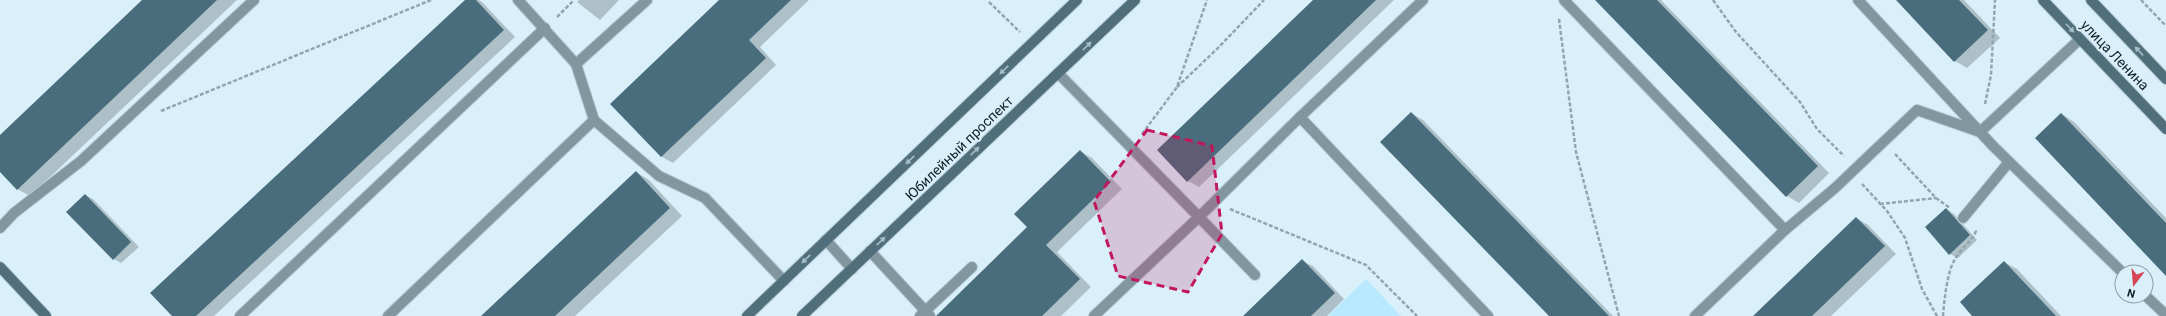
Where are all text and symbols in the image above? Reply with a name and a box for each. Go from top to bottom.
street label: улица Ленина [2078,17,2152,93]
one-way arrow [2065,23,2074,33]
one-way arrow [1081,41,1092,50]
one-way arrow [2134,46,2144,56]
one-way arrow [999,65,1009,75]
street label: Юбилейный проспект [902,92,1016,204]
one-way arrow [970,147,980,156]
one-way arrow [905,155,915,165]
one-way arrow [876,236,886,246]
one-way arrow [801,255,811,264]
north arrow [2114,264,2154,304]
text: N [2126,286,2137,300]

